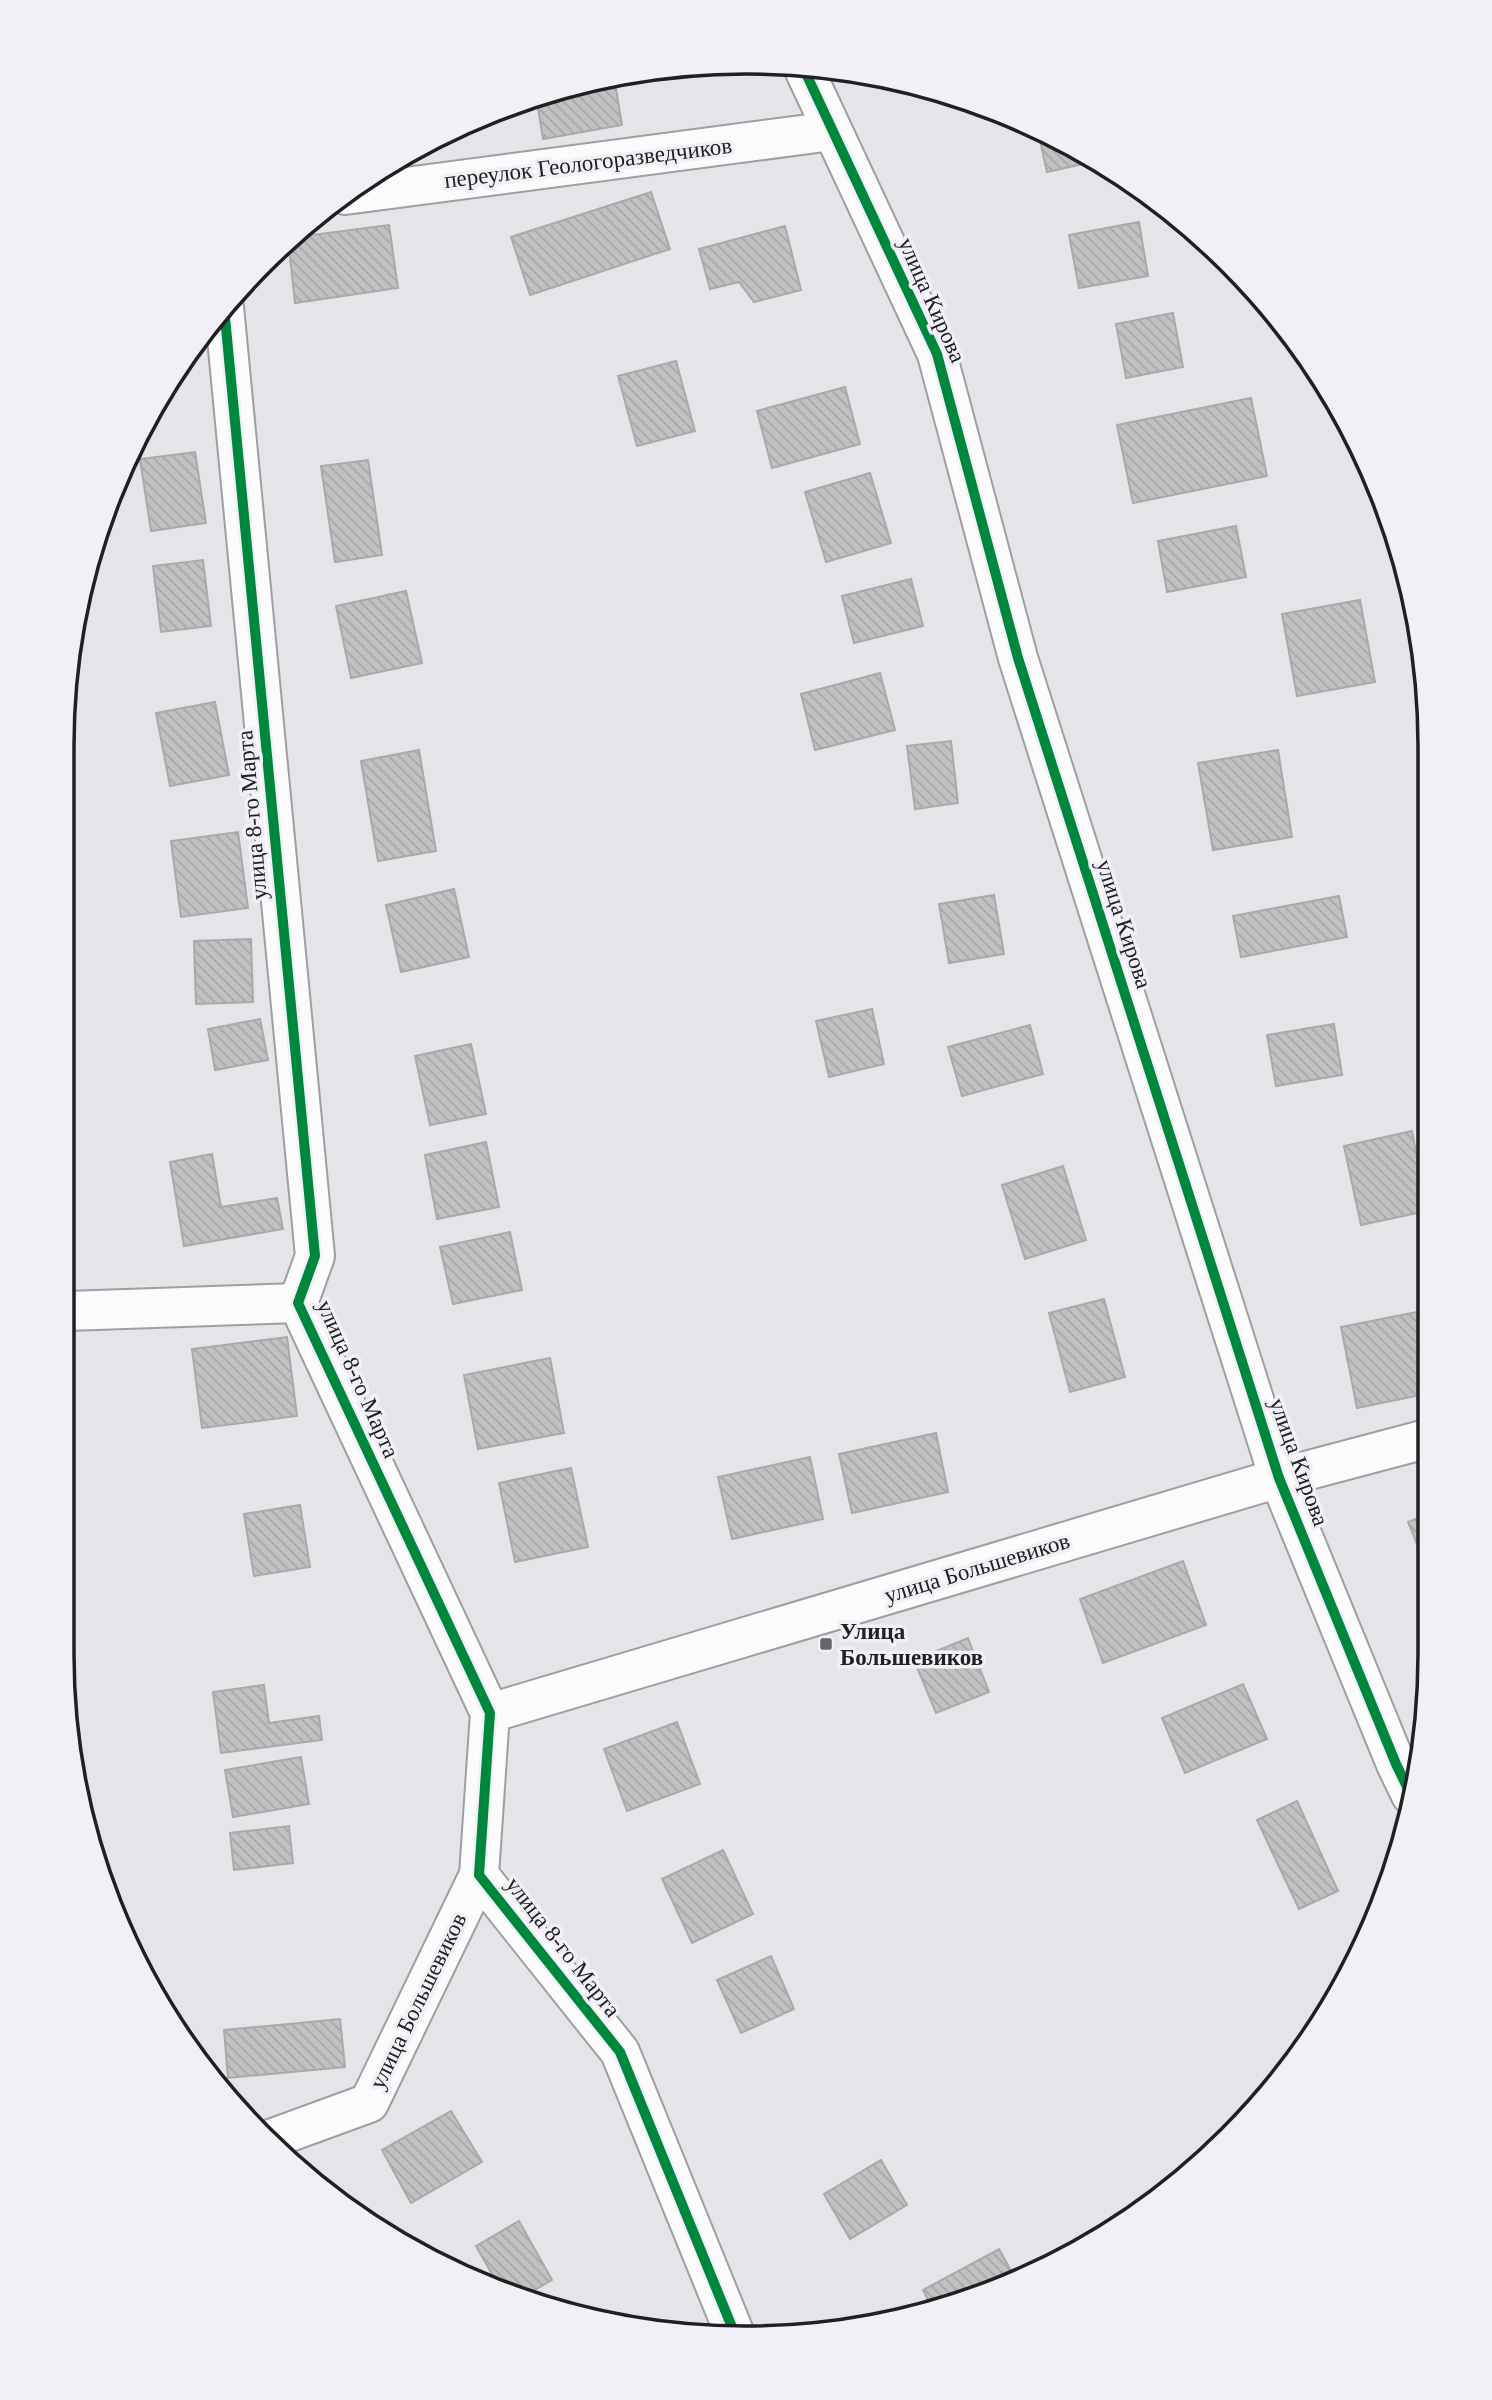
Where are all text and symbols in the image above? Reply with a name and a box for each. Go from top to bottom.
street label: переулок Геологоразведчиков [443,133,733,193]
street label: улица Кирова [893,234,971,366]
street label: улица 8-го Марта [232,729,272,901]
street label: улица Кирова [1091,856,1157,992]
street label: улица 8-го Марта [312,1296,404,1462]
street label: улица Кирова [1264,1395,1334,1529]
street label: улица Большевиков [881,1528,1073,1608]
place label: Улица Большевиков [840,1619,983,1670]
marker: Улица Большевиков [818,1636,834,1652]
street label: улица 8-го Марта [501,1872,625,2022]
street label: улица Большевиков [365,1909,471,2093]

